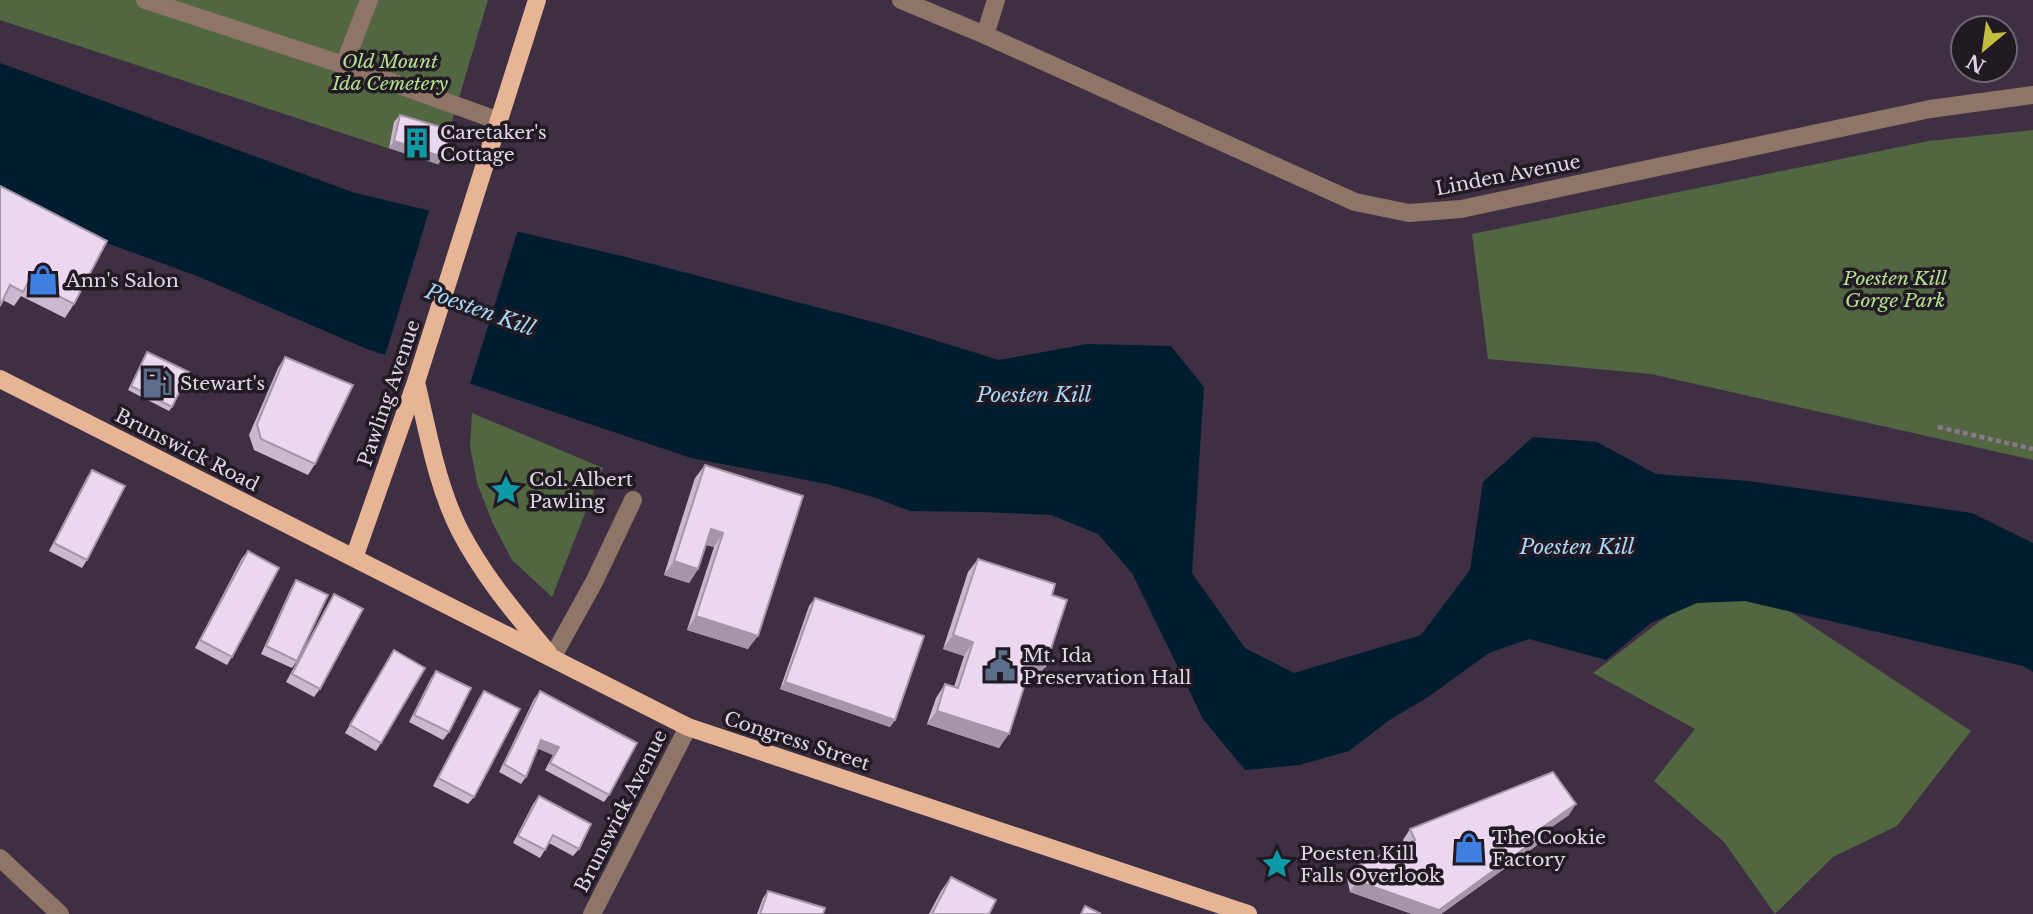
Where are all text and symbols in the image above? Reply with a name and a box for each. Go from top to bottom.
north arrow [1949,14,2019,84]
text: N [1962,49,1989,78]
park label: Old Mount Ida Cemetery [331,50,448,95]
place label: Caretaker's Cottage [440,121,547,166]
building icon: Caretaker's Cottage [400,126,434,160]
street label: Linden Avenue [1434,150,1582,200]
shop icon: Ann's Salon [26,263,60,297]
park label: Poesten Kill Gorge Park [1842,267,1947,312]
place label: Ann's Salon [65,269,179,292]
water label: Poesten Kill [421,278,539,342]
street label: Pawling Avenue [353,317,425,469]
fuel station icon: Stewart's [140,366,174,400]
place label: Stewart's [180,372,265,395]
water label: Poesten Kill [976,382,1092,408]
street label: Brunswick Road [111,404,263,496]
place label: Col. Albert Pawling [529,468,634,513]
place icon: Col. Albert Pawling [489,473,523,507]
water label: Poesten Kill [1519,534,1635,560]
place label: Mt. Ida Preservation Hall [1023,644,1191,689]
public building icon: Mt. Ida Preservation Hall [983,649,1017,683]
street label: Congress Street [721,707,873,776]
street label: Brunswick Avenue [570,726,672,896]
place label: The Cookie Factory [1492,826,1606,871]
shop icon: The Cookie Factory [1452,831,1486,865]
place label: Poesten Kill Falls Overlook [1300,842,1441,887]
place icon: Poesten Kill Falls Overlook [1260,847,1294,881]

